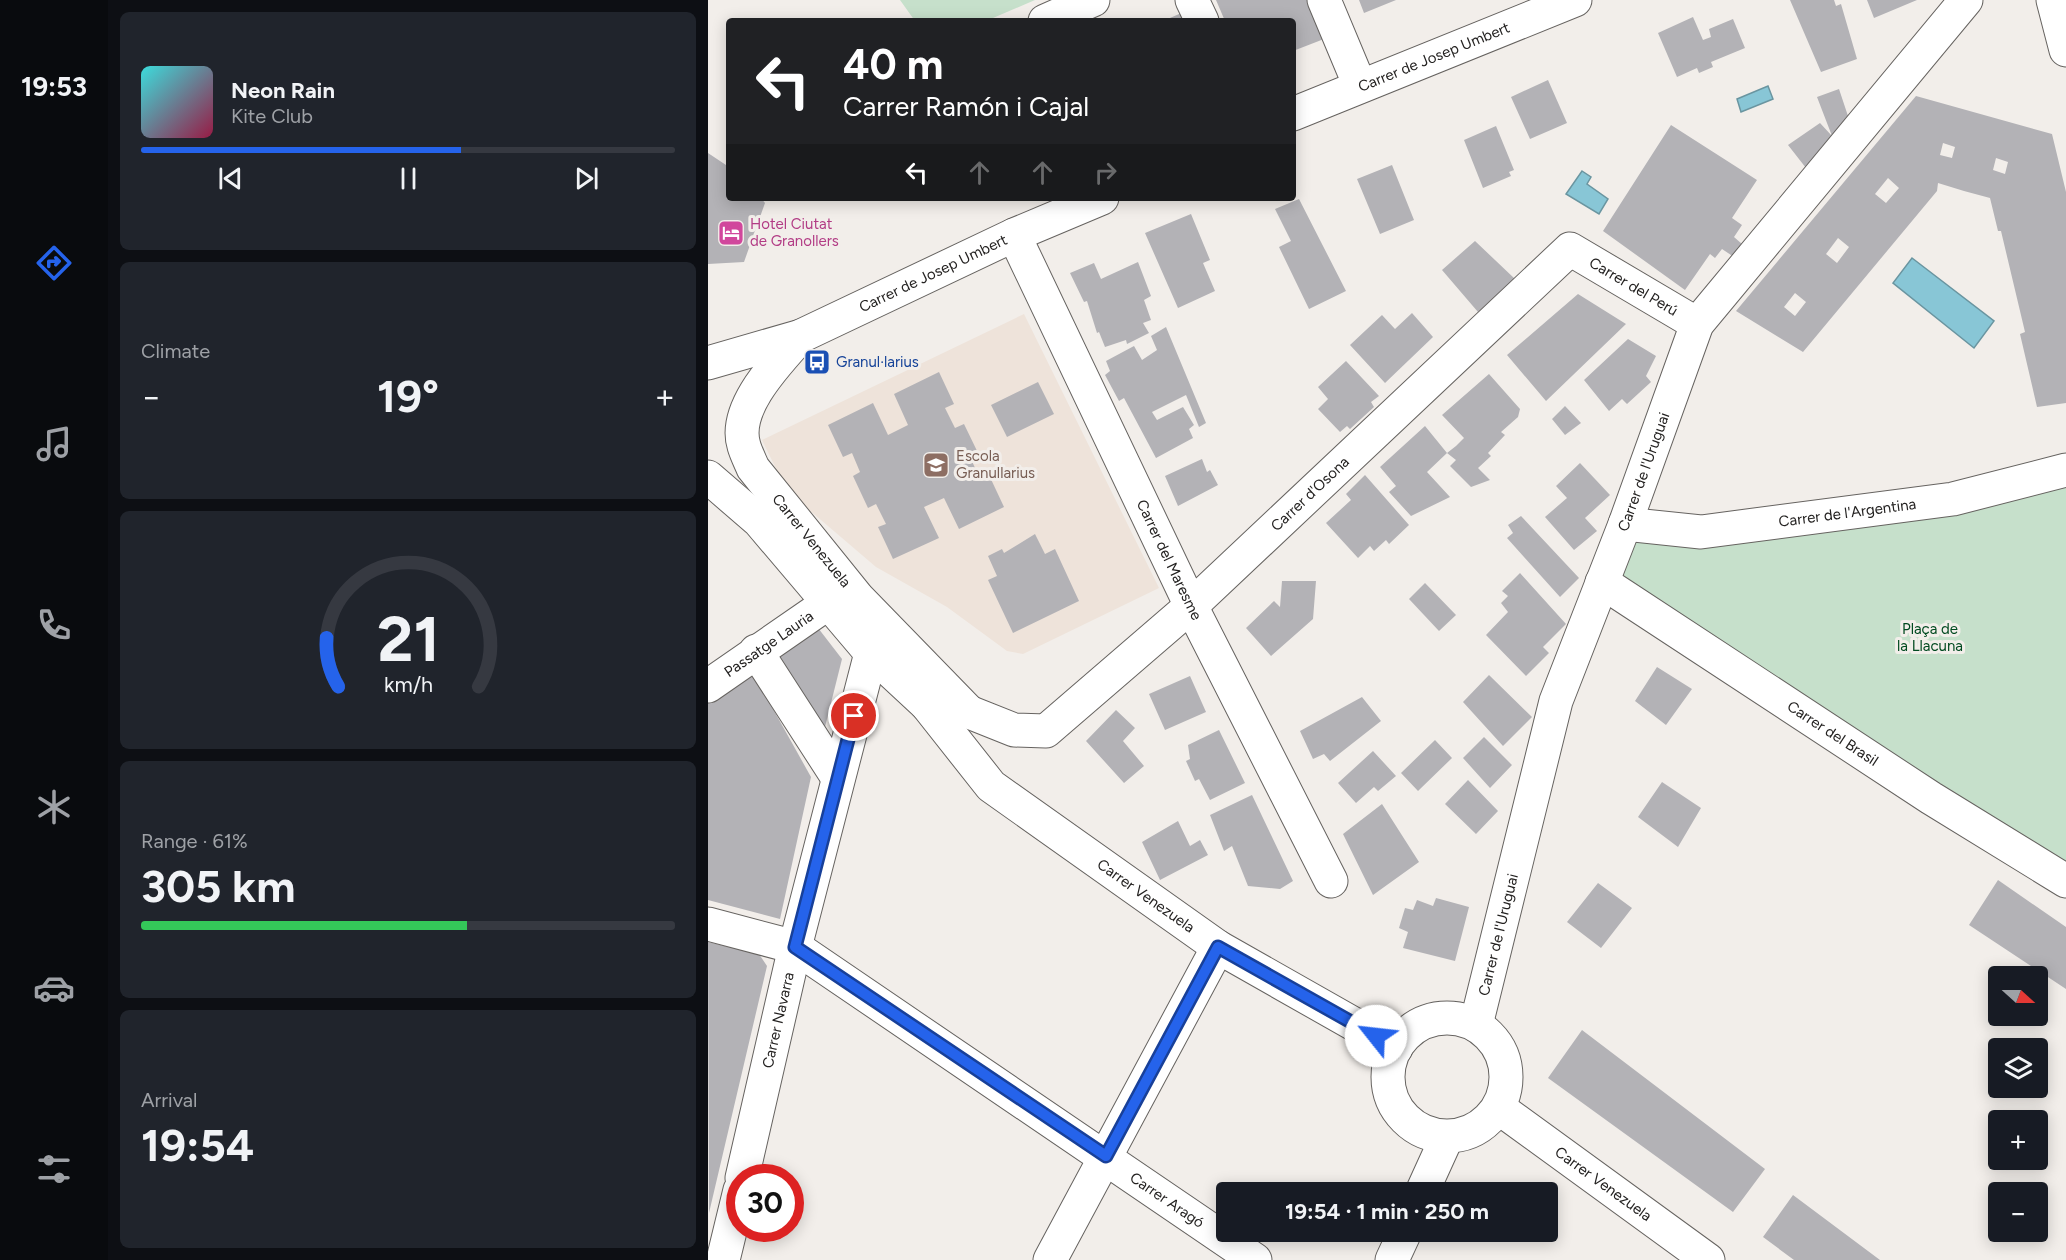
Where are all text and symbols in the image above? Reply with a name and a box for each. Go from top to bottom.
street label: Carrer de Josep Umbert [1356,18,1513,96]
text: 40 m [843,39,943,90]
icon: left [744,42,822,120]
text: 19:53 [21,70,87,103]
text: Neon Rain [231,77,335,104]
text: Carrer Ramón i Cajal [843,90,1089,123]
text: Kite Club [231,104,313,128]
icon: left [900,156,933,189]
icon: ahead [963,156,996,189]
icon: ahead [1026,156,1059,189]
icon: right [1089,156,1122,189]
icon: previous [214,162,247,195]
icon: pause [392,162,425,195]
icon: next [570,162,603,195]
place label: Hotel Ciutat de Granollers [750,215,839,250]
hotel icon: Hotel Ciutat de Granollers [716,218,746,248]
street label: Carrer de Josep Umbert [856,230,1010,316]
icon: directions [33,242,75,284]
street label: Carrer del Perú [1586,253,1681,320]
text: Climate [141,339,210,363]
bus stop icon: Granul·larius [802,347,832,377]
place label: Granul·larius [836,353,919,371]
text: 19° [377,369,439,423]
text: − [141,377,162,416]
text: + [654,377,675,416]
street label: Carrer de l'Uruguai [1614,410,1673,534]
icon: music [33,423,75,465]
place label: Escola Granullarius [956,447,1035,482]
school or university icon: Escola Granullarius [921,450,951,480]
street label: Carrer d'Osona [1267,453,1353,535]
street label: Carrer Venezuela [768,490,855,591]
street label: Carrer de l'Argentina [1777,495,1917,531]
street label: Carrer del Maresme [1133,497,1206,623]
text: 21 [377,602,439,677]
icon: phone [33,604,75,646]
street label: Passatge Lauria [721,607,817,681]
park label: Plaça de la Llacuna [1897,620,1963,655]
text: km/h [384,672,432,697]
pin [828,690,879,741]
street label: Carrer del Brasil [1784,697,1882,770]
icon: arrive [837,699,870,732]
icon: climate [33,786,75,828]
text: Range · 61% [141,829,248,853]
street label: Carrer Venezuela [1094,855,1198,936]
text: 305 km [141,859,296,913]
street label: Carrer de l'Uruguai [1475,872,1522,998]
north arrow [1988,966,2048,1026]
map controls [1988,966,2048,1242]
icon: car [33,967,75,1009]
street label: Carrer Navarra [759,970,798,1070]
position arrow [1344,1004,1408,1068]
button: layers [1988,1038,2048,1098]
text: Arrival [141,1088,197,1112]
button: + [1988,1110,2048,1170]
text: 19:54 [141,1118,254,1172]
street label: Carrer Venezuela [1551,1143,1655,1225]
icon: filters [33,1148,75,1190]
speed limit sign: 30 [726,1164,804,1242]
street label: Carrer Aragó [1126,1169,1208,1232]
button: − [1988,1182,2048,1242]
text: 19:54 · 1 min · 250 m [1285,1198,1489,1225]

